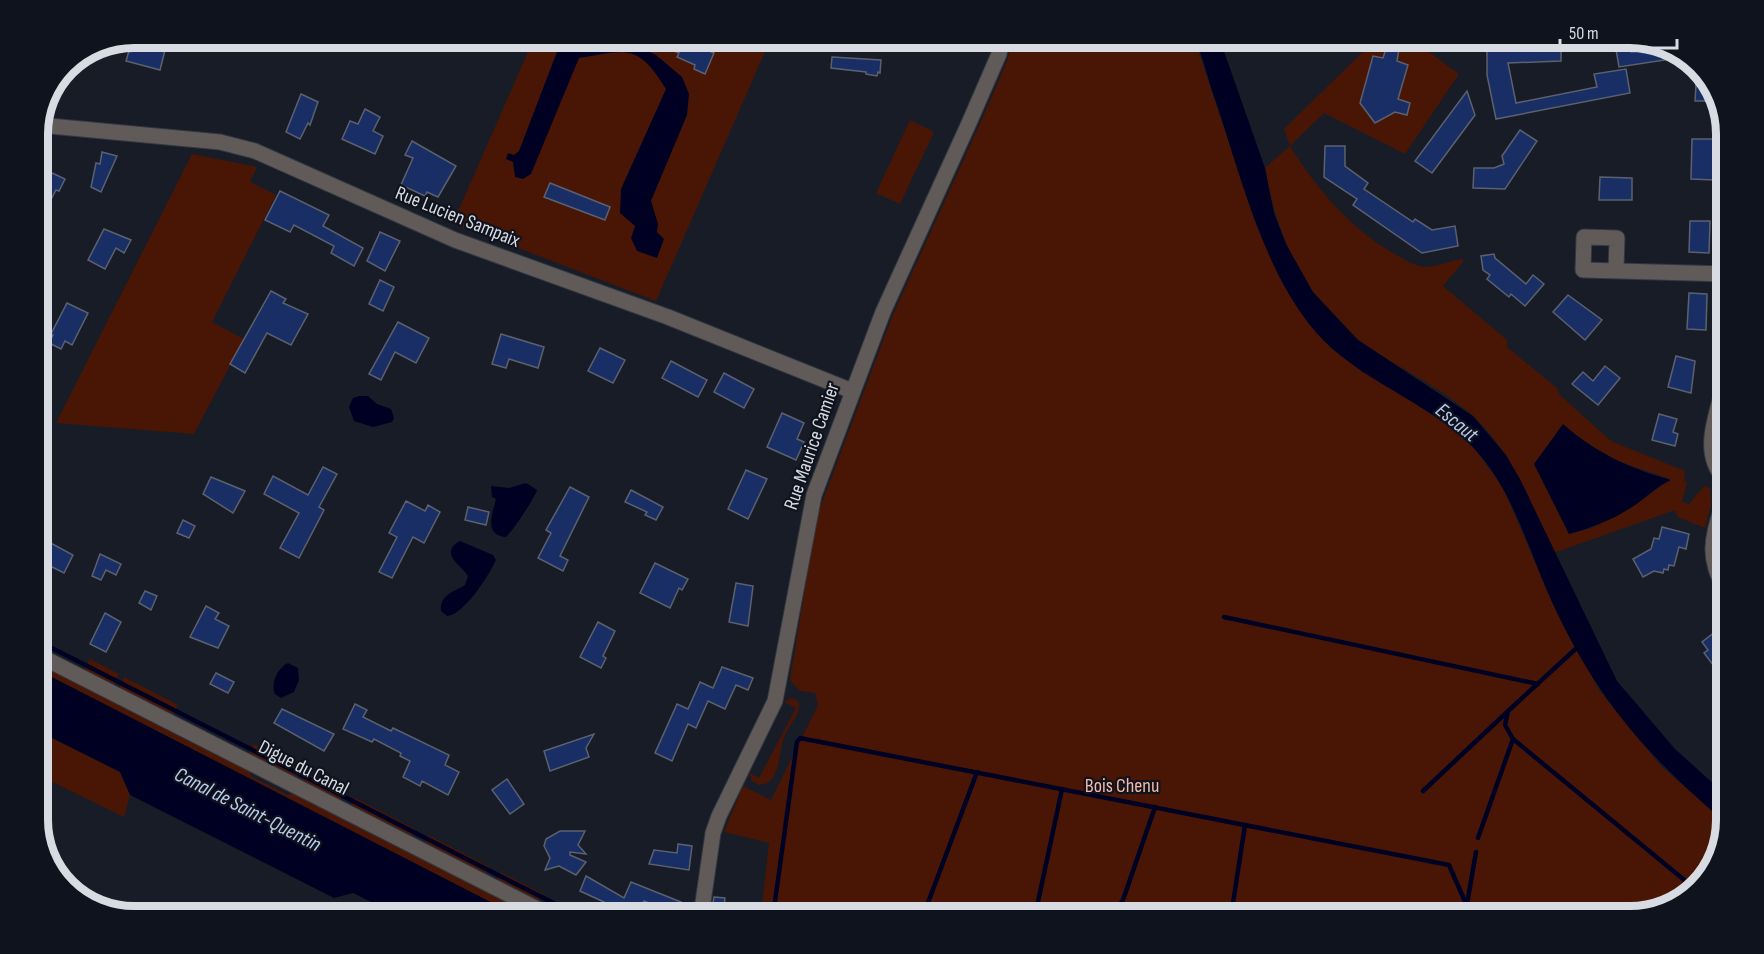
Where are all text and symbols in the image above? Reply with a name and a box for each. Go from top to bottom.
scale bar [1560,12,1677,50]
text: 50 m [1569,23,1599,44]
street label: Rue Lucien Sampaix [392,181,524,253]
street label: Rue Maurice Camier [779,379,845,513]
water label: Escaut [1430,398,1484,447]
street label: Digue du Canal [254,735,353,801]
water label: Canal de Saint-Quentin [170,762,325,857]
park label: Bois Chenu [1085,774,1159,798]

